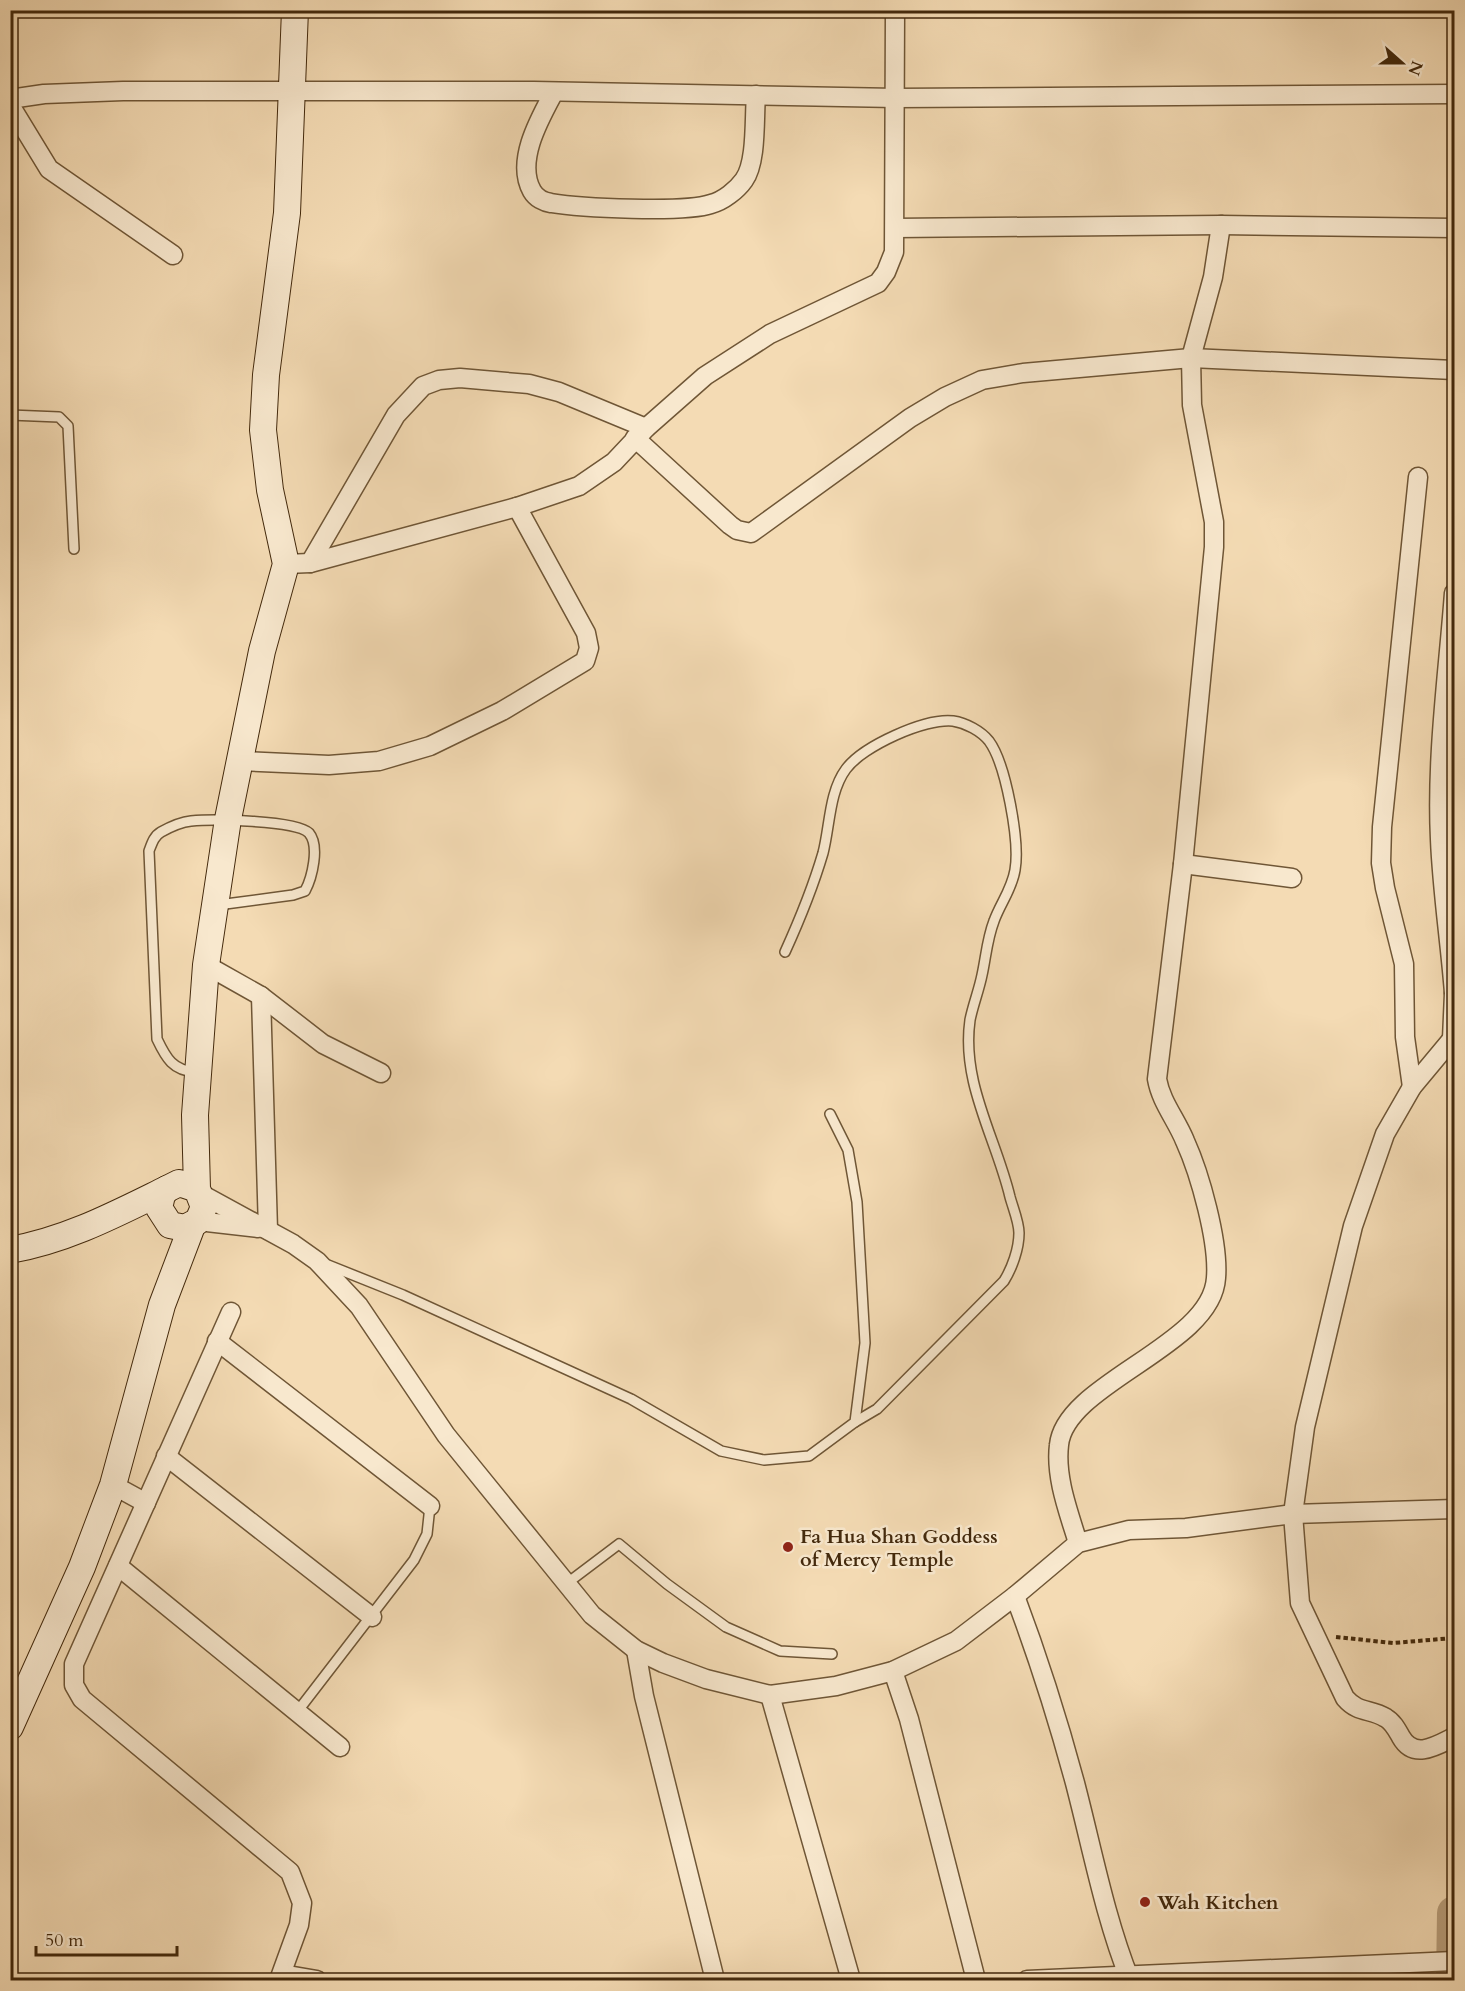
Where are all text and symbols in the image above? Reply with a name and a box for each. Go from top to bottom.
north arrow [1372,33,1432,93]
text: N [1402,58,1428,79]
place label: Fa Hua Shan Goddess of Mercy Temple [800,1523,998,1573]
marker: Fa Hua Shan Goddess of Mercy Temple [781,1540,795,1554]
place label: Wah Kitchen [1156,1889,1279,1916]
marker: Wah Kitchen [1138,1895,1152,1909]
scale bar [36,1919,177,1957]
text: 50 m [45,1928,84,1953]

